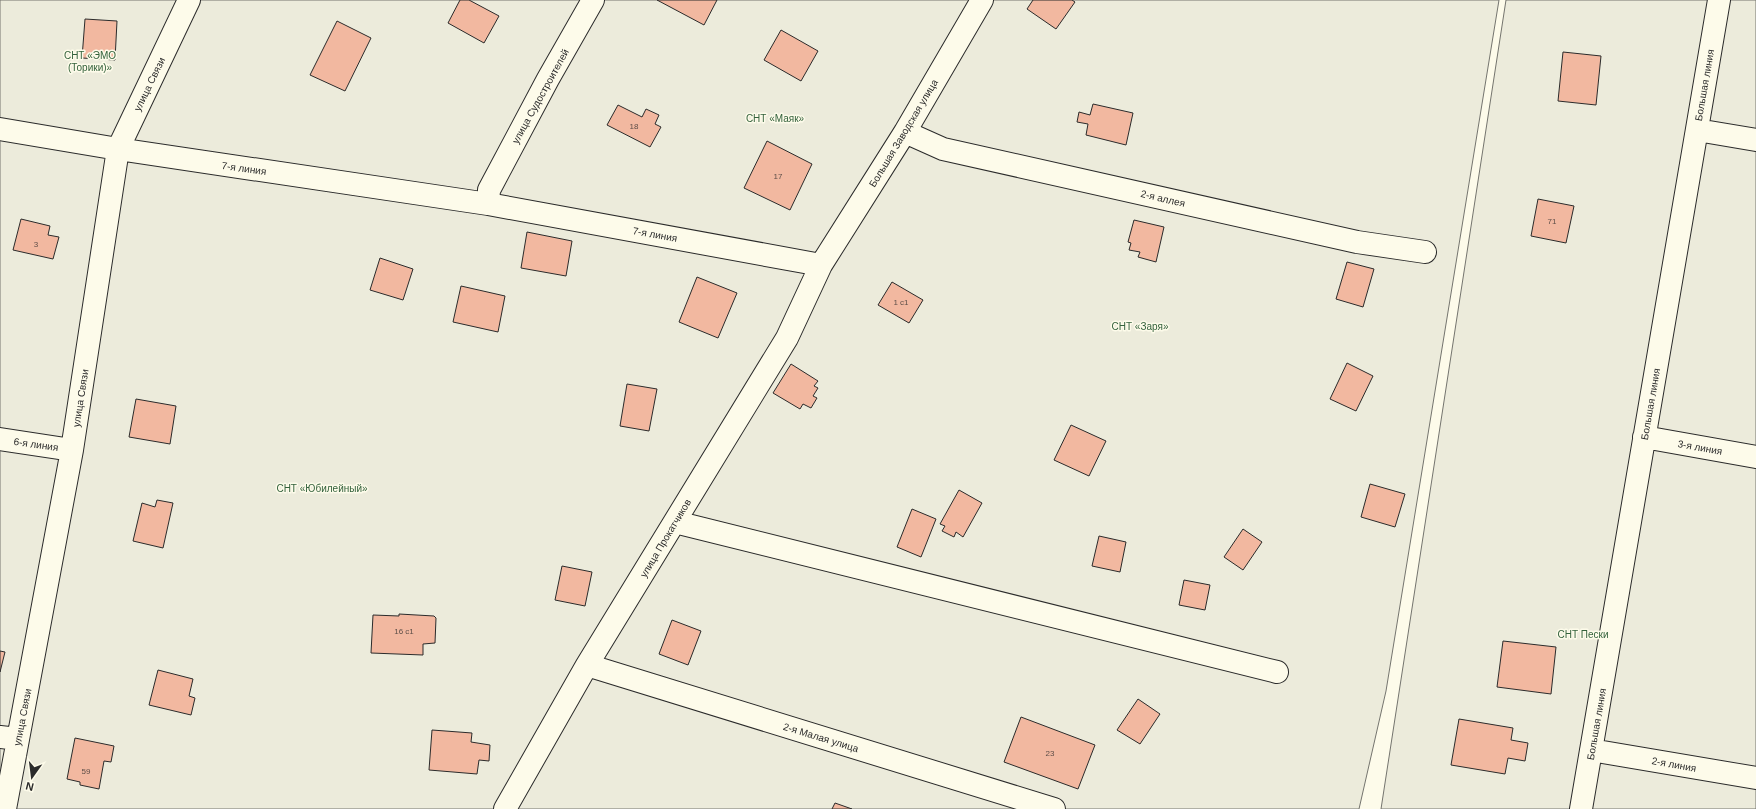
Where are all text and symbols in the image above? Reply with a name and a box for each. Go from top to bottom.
street label: улица Судостроителей [510,47,571,145]
street label: Большая линия [1693,48,1716,122]
park label: СНТ «ЭМО (Торики)» [64,50,116,73]
street label: улица Связи [132,56,167,113]
street label: Большая Заводская улица [867,77,940,189]
park label: СНТ «Маяк» [746,113,805,124]
house number: 18 [630,122,639,131]
street label: 7-я линия [221,160,267,177]
house number: 17 [774,172,783,181]
street label: 2-я аллея [1140,188,1186,209]
house number: 71 [1548,217,1557,226]
street label: 7-я линия [632,225,678,244]
house number: 3 [34,240,39,249]
house number: 1 с1 [893,298,909,307]
park label: СНТ «Заря» [1112,321,1169,332]
street label: Большая линия [1639,367,1662,441]
street label: улица Связи [71,368,90,428]
street label: 6-я линия [13,436,59,453]
street label: 3-я линия [1677,438,1723,457]
park label: СНТ «Юбилейный» [276,483,368,494]
street label: улица Прокатчиков [638,497,693,579]
house number: 16 с1 [394,627,414,636]
park label: СНТ Пески [1557,629,1609,640]
street label: улица Связи [12,687,33,747]
street label: Большая линия [1585,687,1608,761]
street label: 2-я Малая улица [782,721,860,754]
house number: 23 [1046,749,1055,758]
street label: 2-я линия [1651,755,1697,774]
north arrow [12,757,52,797]
house number: 59 [82,767,91,776]
text: N [24,780,35,793]

